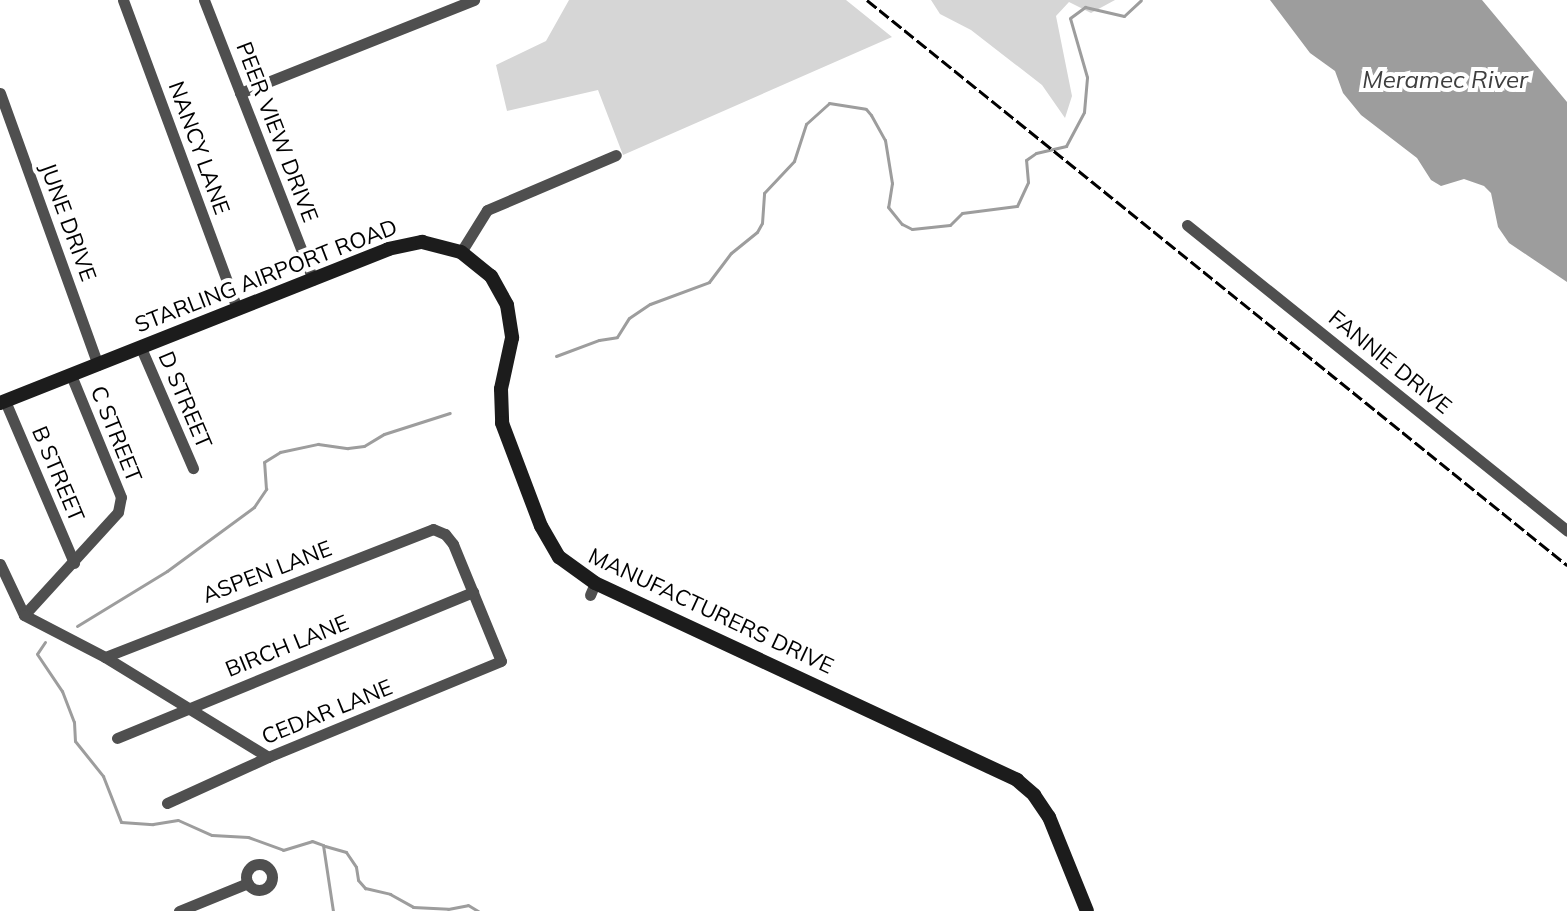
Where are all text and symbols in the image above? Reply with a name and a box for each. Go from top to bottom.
street label: PEER VIEW DRIVE [230,38,324,226]
water label: Meramec River [1362,66,1528,94]
street label: NANCY LANE [163,78,235,218]
street label: JUNE DRIVE [34,159,102,285]
street label: STARLING AIRPORT ROAD [131,214,401,338]
street label: FANNIE DRIVE [1323,304,1457,420]
street label: D STREET [153,347,217,453]
street label: C STREET [85,382,147,486]
street label: B STREET [26,422,90,526]
street label: ASPEN LANE [199,535,335,609]
street label: MANUFACTURERS DRIVE [584,543,838,679]
street label: BIRCH LANE [222,609,352,683]
street label: CEDAR LANE [258,674,396,750]

